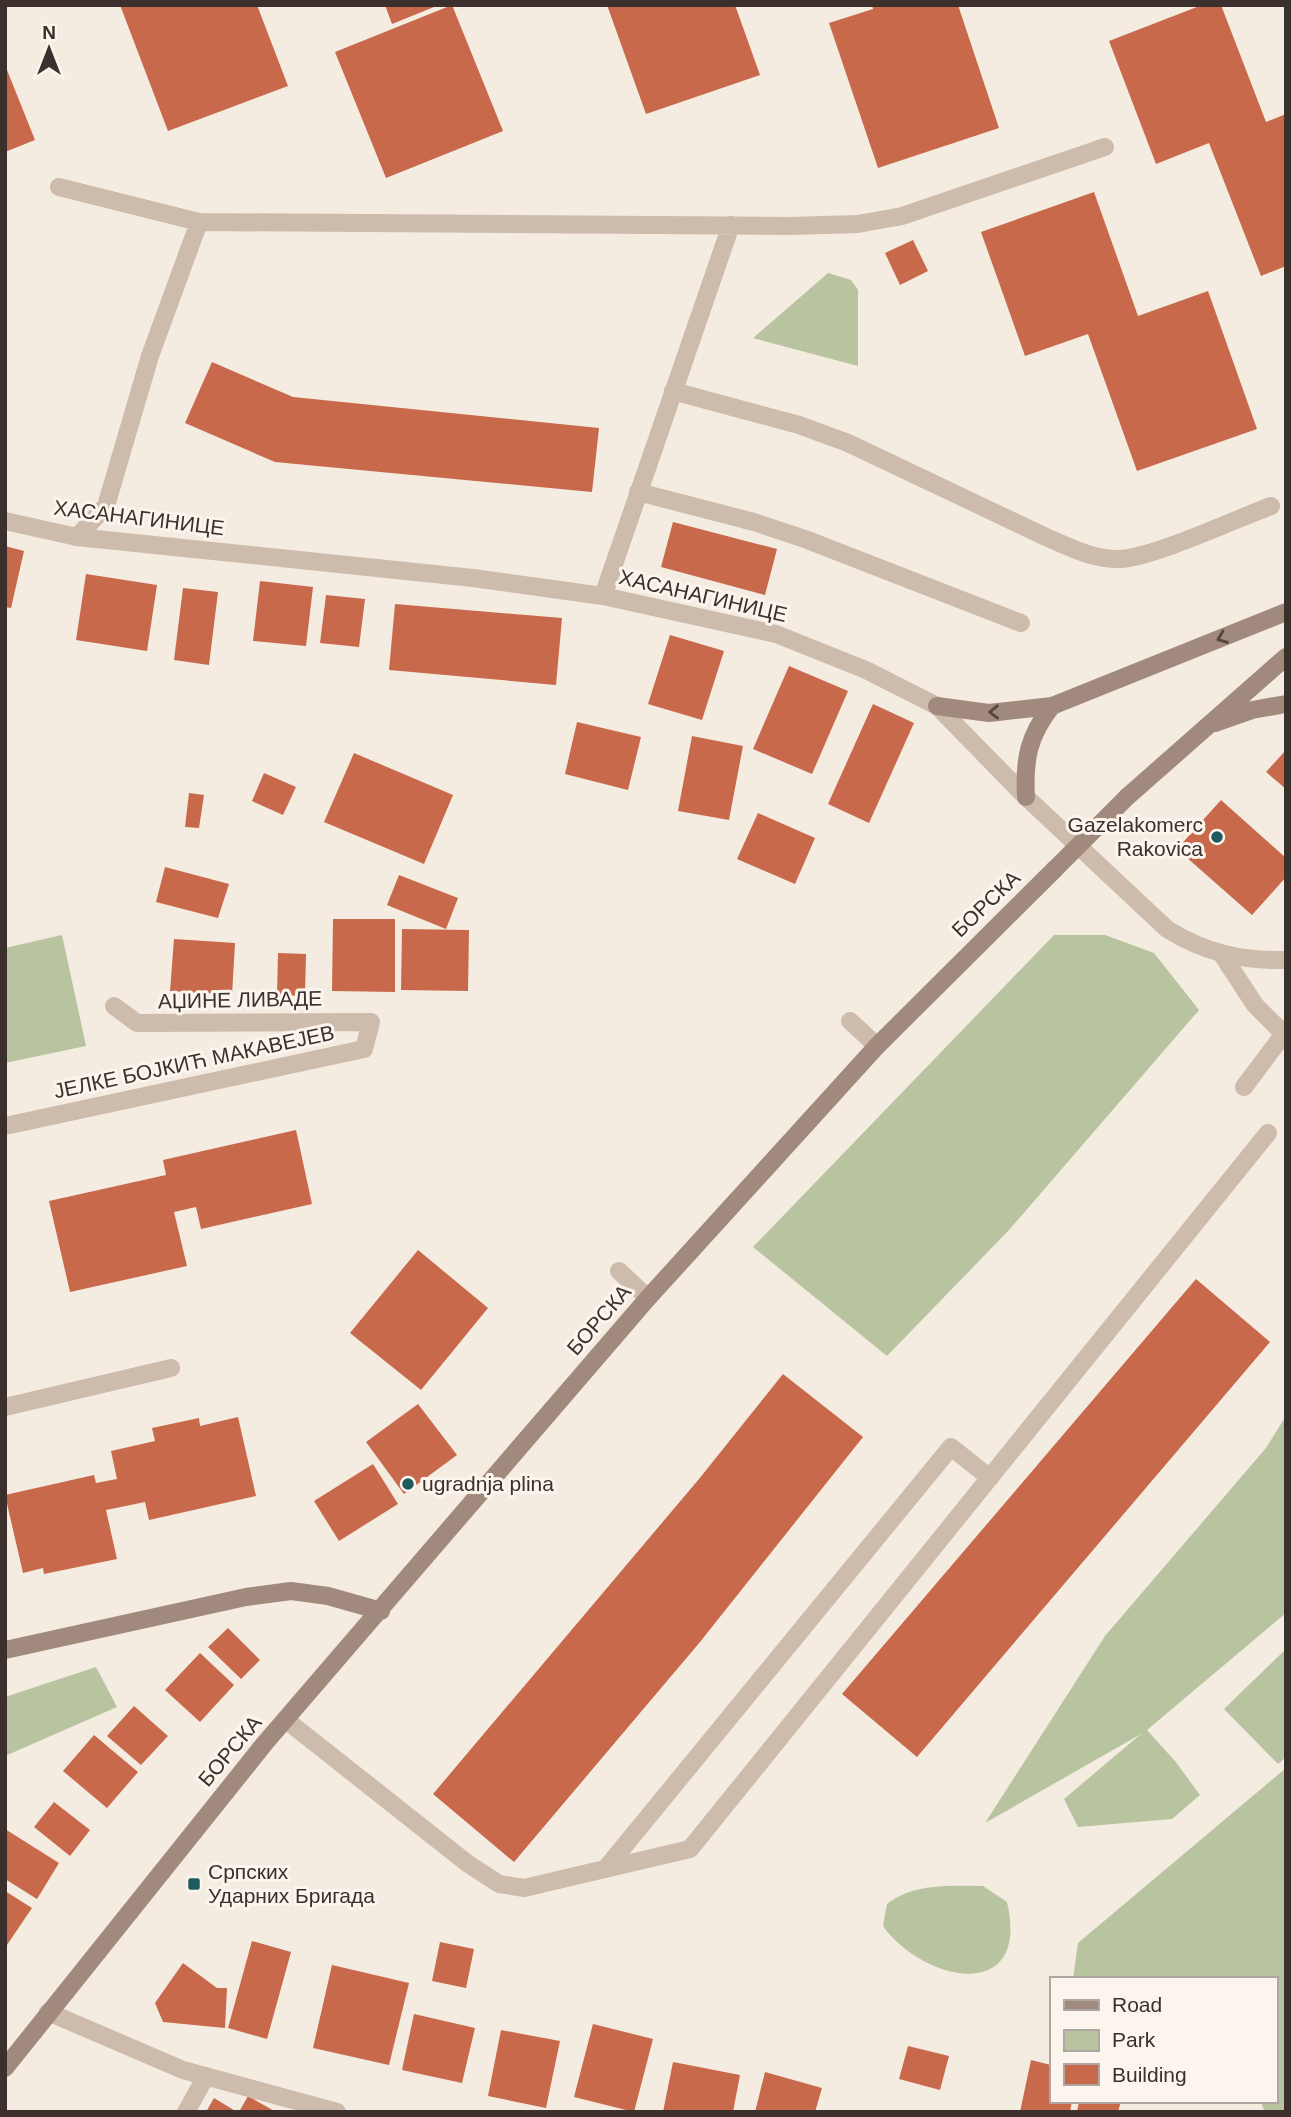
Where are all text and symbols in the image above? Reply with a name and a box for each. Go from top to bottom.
north arrow [14,14,84,84]
text: N [42,22,56,43]
street label: ХАСАНАГИНИЦЕ [52,496,226,539]
street label: ХАСАНАГИНИЦЕ [617,565,789,626]
one-way arrow [1217,629,1229,643]
one-way arrow [989,704,999,720]
place label: Gazelakomerc Rakovica [1068,813,1203,860]
marker: Gazelakomerc Rakovica [1209,829,1225,845]
street label: БОРСКА [947,866,1024,941]
street label: АЏИНЕ ЛИВАДЕ [158,987,322,1012]
street label: ЈЕЛКЕ БОЈКИЋ МАКАВЕЈЕВ [52,1021,336,1103]
street label: БОРСКА [562,1280,635,1359]
place label: ugradnja plina [422,1472,554,1495]
marker: ugradnja plina [400,1476,416,1492]
street label: БОРСКА [193,1711,266,1791]
place label: Српских Ударних Бригада [208,1860,375,1907]
marker: Српских Ударних Бригада [186,1876,202,1892]
legend [1050,1977,1277,2103]
text: Road [1112,1993,1162,2016]
text: Park [1112,2028,1156,2051]
text: Building [1112,2063,1187,2086]

